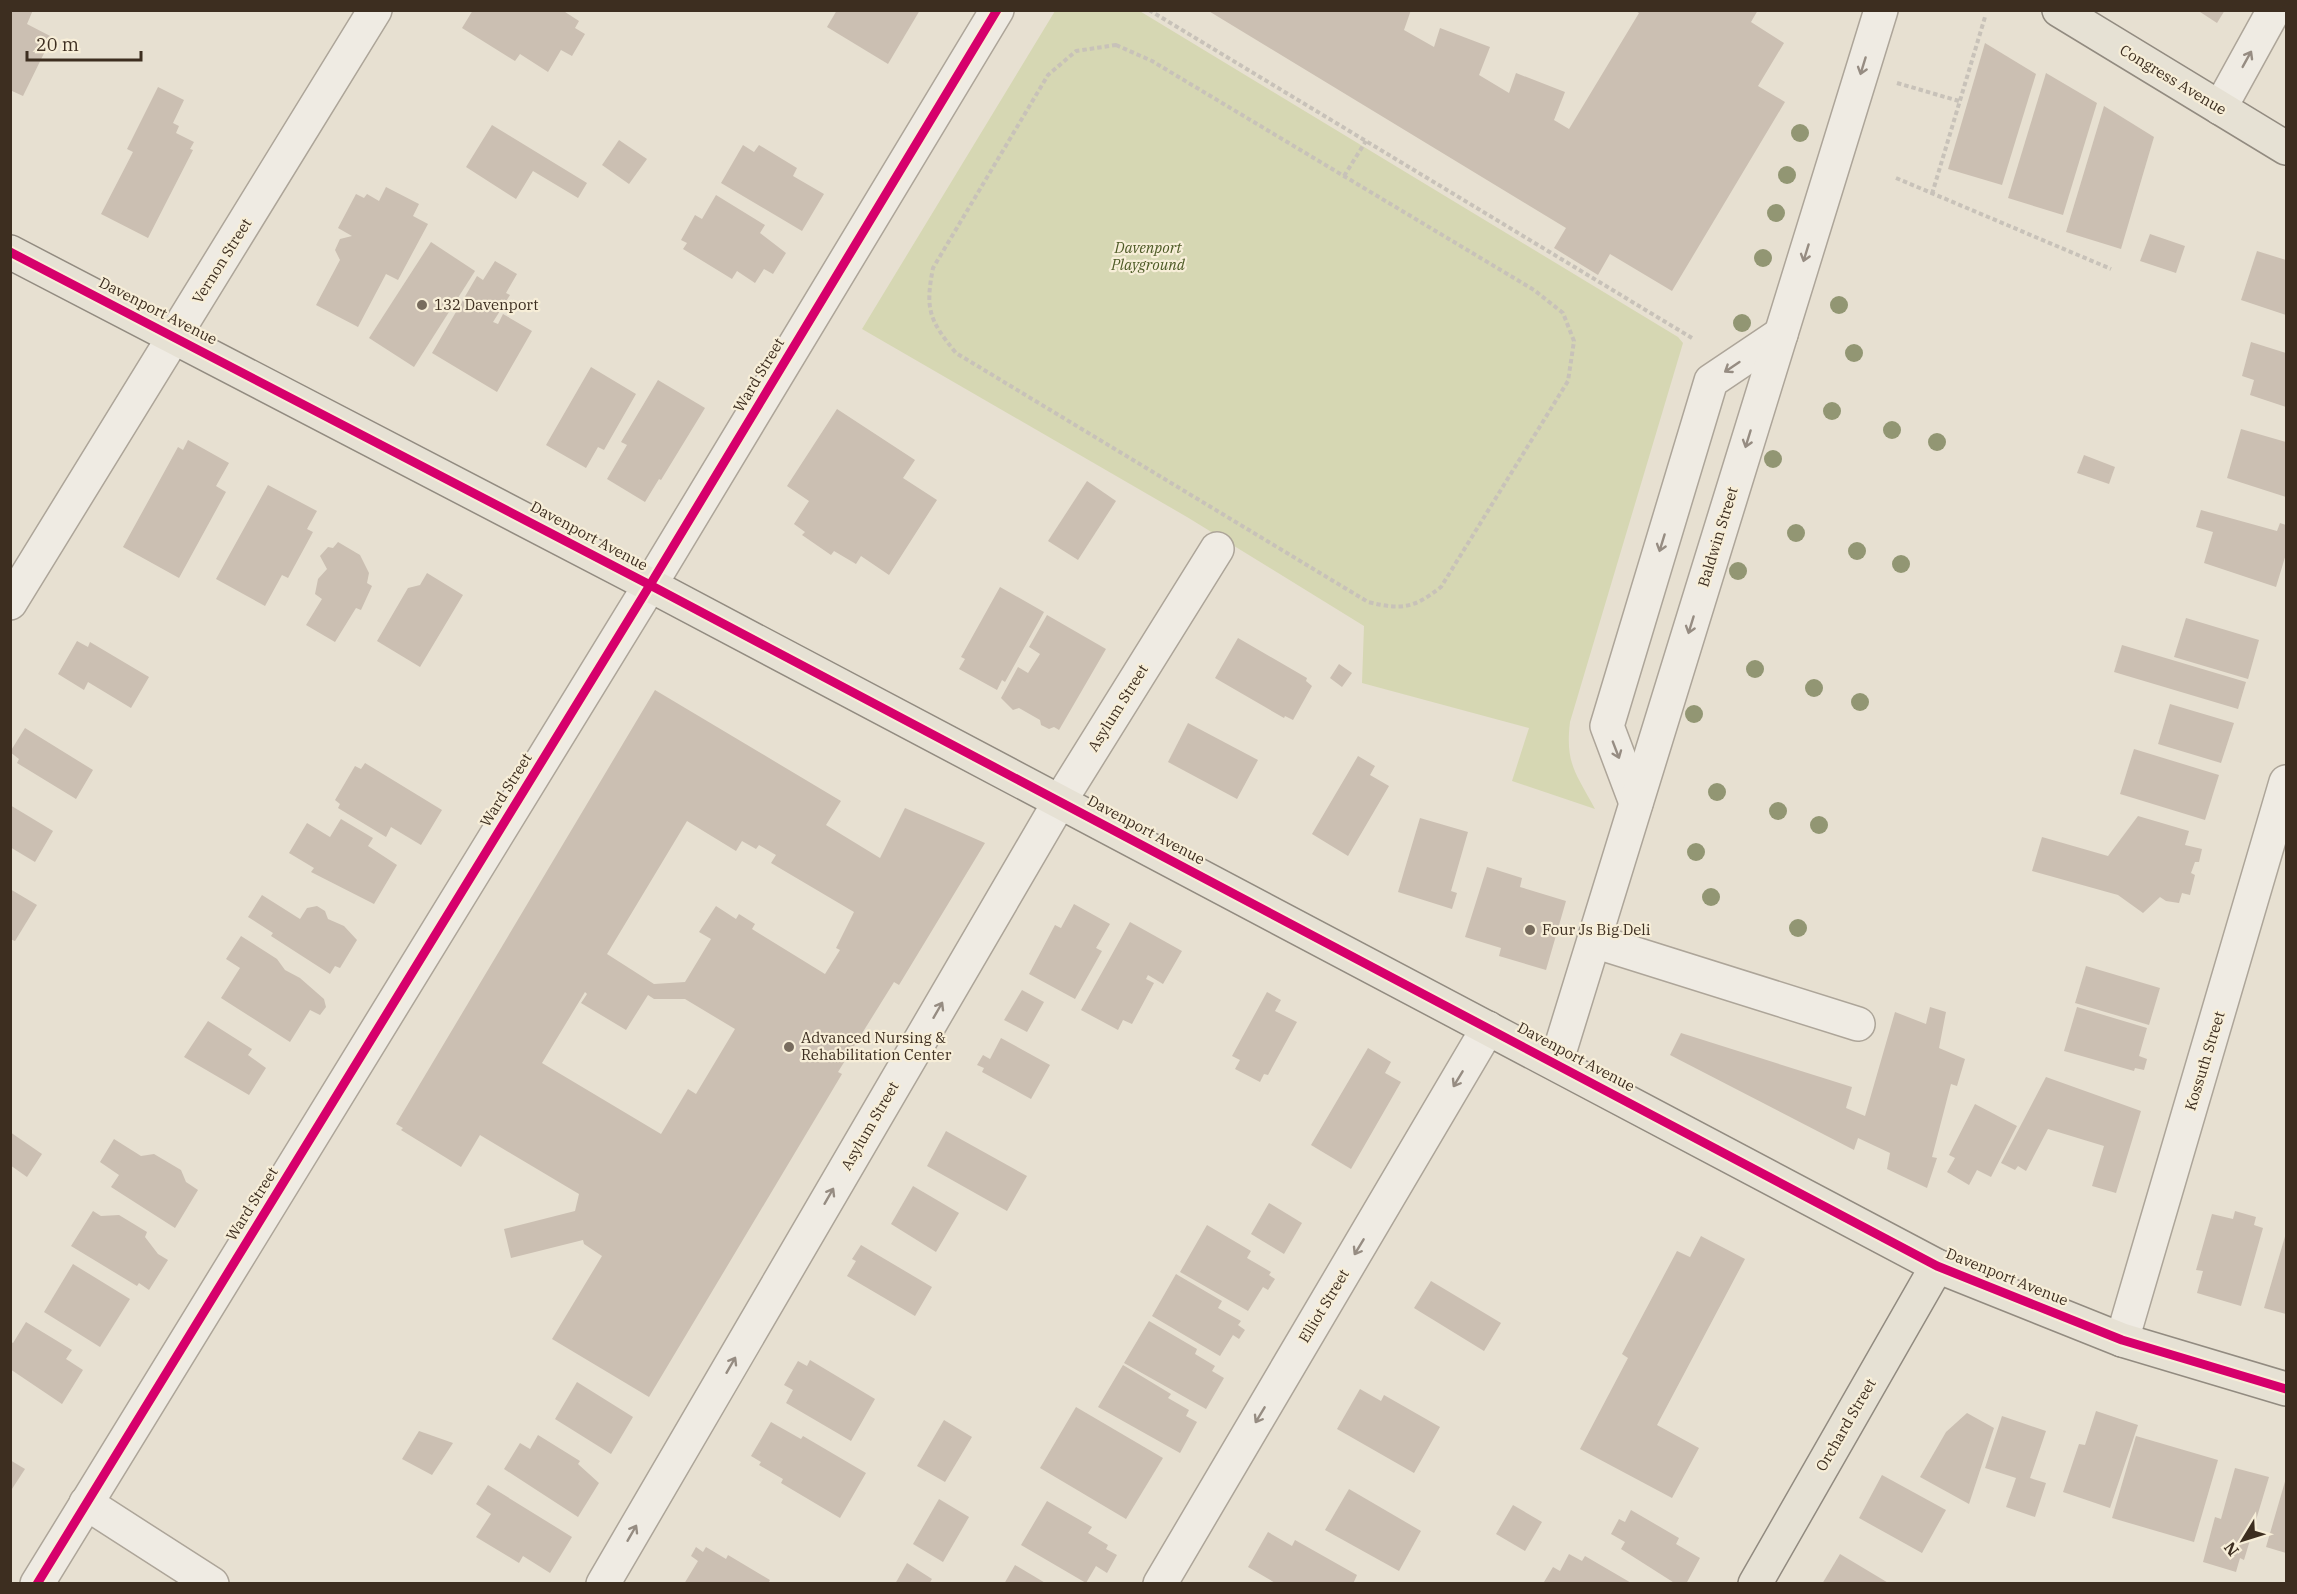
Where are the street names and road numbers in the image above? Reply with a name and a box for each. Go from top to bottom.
street label: Congress Avenue [2116,40,2230,119]
street label: Vernon Street [188,215,255,307]
street label: Davenport Avenue [96,273,221,349]
street label: Ward Street [729,334,788,415]
street label: Baldwin Street [1693,485,1742,589]
street label: Davenport Avenue [527,497,651,575]
street label: Asylum Street [1083,661,1152,755]
street label: Ward Street [475,749,536,830]
street label: Davenport Avenue [1084,791,1208,869]
street label: Kossuth Street [2180,1009,2229,1113]
street label: Davenport Avenue [1514,1018,1638,1096]
street label: Asylum Street [837,1078,903,1173]
street label: Ward Street [221,1163,282,1244]
street label: Davenport Avenue [1943,1243,2071,1310]
street label: Elliot Street [1294,1265,1353,1346]
street label: Orchard Street [1811,1375,1880,1475]

